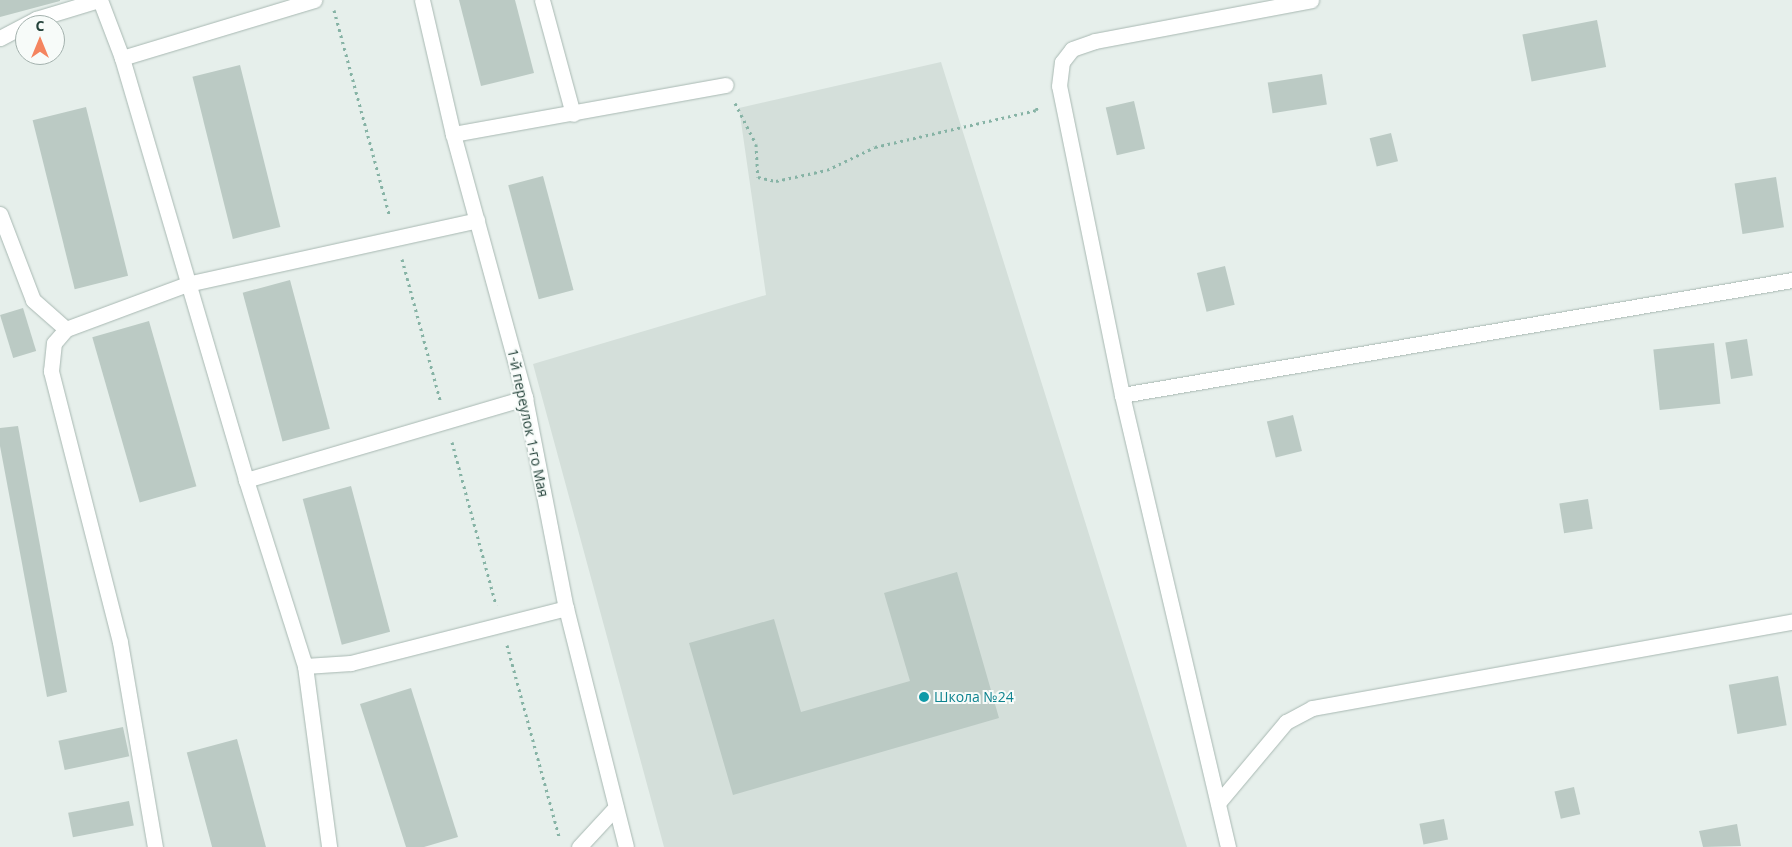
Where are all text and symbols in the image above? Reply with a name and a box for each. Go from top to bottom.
north arrow [15,15,65,65]
text: С [36,16,44,35]
street label: 1-й переулок 1-го Мая [504,347,552,499]
place label: Школа №24 [934,689,1014,705]
marker: Школа №24 [918,691,930,703]

